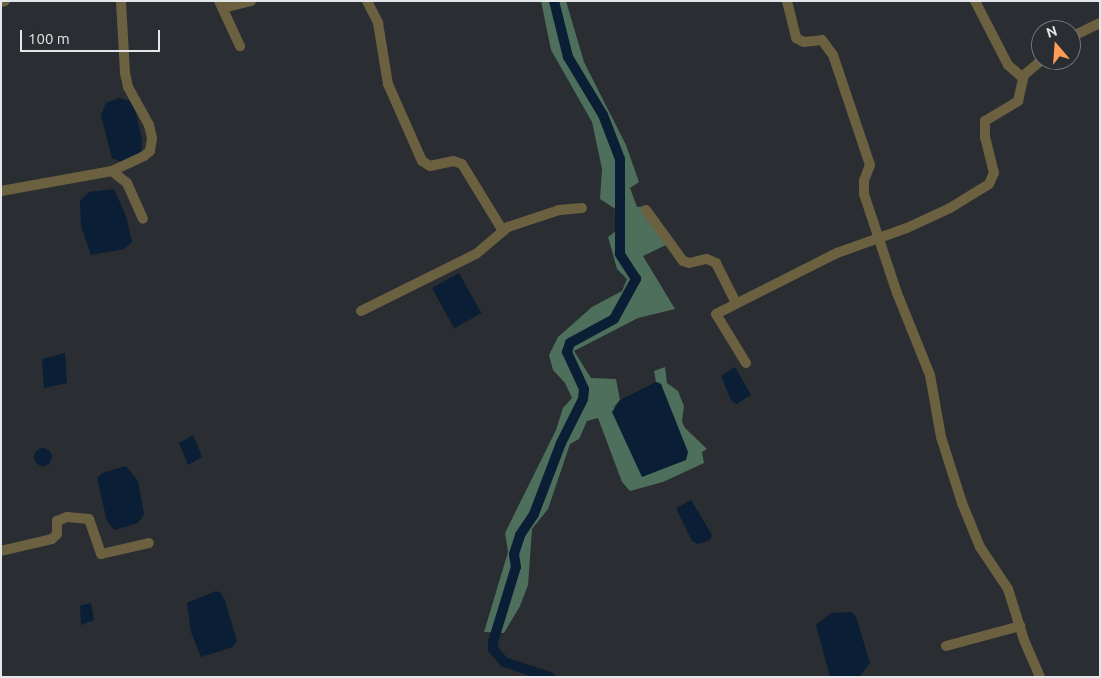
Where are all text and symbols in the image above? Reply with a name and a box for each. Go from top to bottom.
scale bar [22,20,162,52]
north arrow [1031,20,1081,70]
text: N [1044,22,1059,41]
text: 100 m [28,30,70,47]

